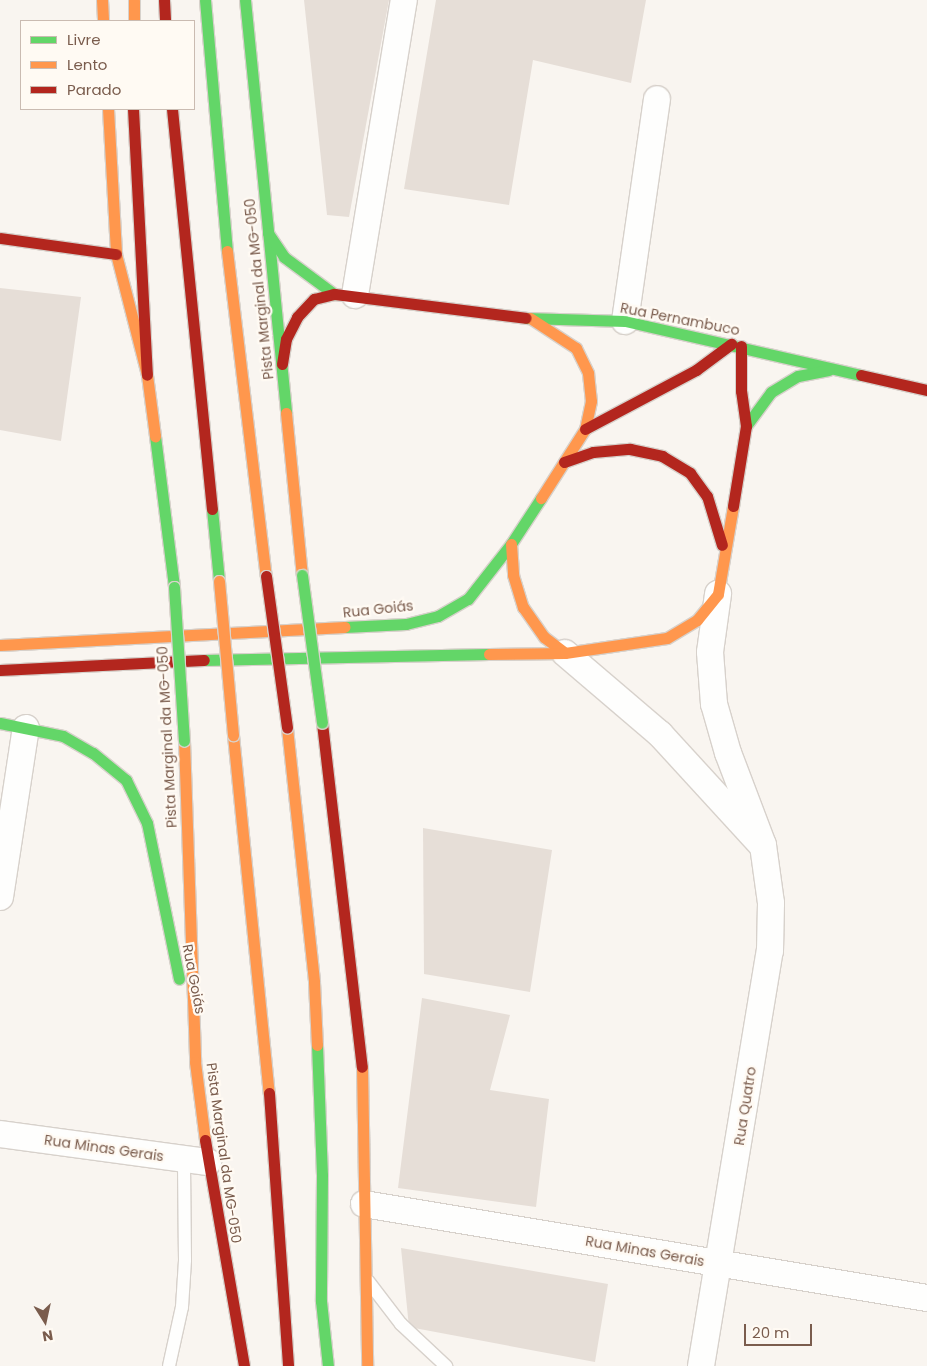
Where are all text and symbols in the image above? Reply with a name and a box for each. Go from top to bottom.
legend [20,20,195,110]
text: Livre [67,29,100,50]
text: Lento [67,54,107,75]
text: Parado [67,79,121,100]
street label: Pista Marginal da MG-050 [241,198,277,380]
street label: Rua Pernambuco [619,299,741,339]
street label: Rua Goiás [342,597,414,621]
street label: Pista Marginal da MG-050 [154,646,180,828]
street label: Rua Goiás [179,943,209,1015]
street label: Pista Marginal da MG-050 [203,1062,245,1244]
street label: Rua Quatro [730,1065,760,1147]
street label: Rua Minas Gerais [43,1131,165,1165]
street label: Rua Minas Gerais [584,1232,706,1270]
north arrow [20,1296,70,1346]
scale bar [747,1314,814,1346]
text: 20 m [752,1322,790,1343]
text: N [41,1325,55,1347]

